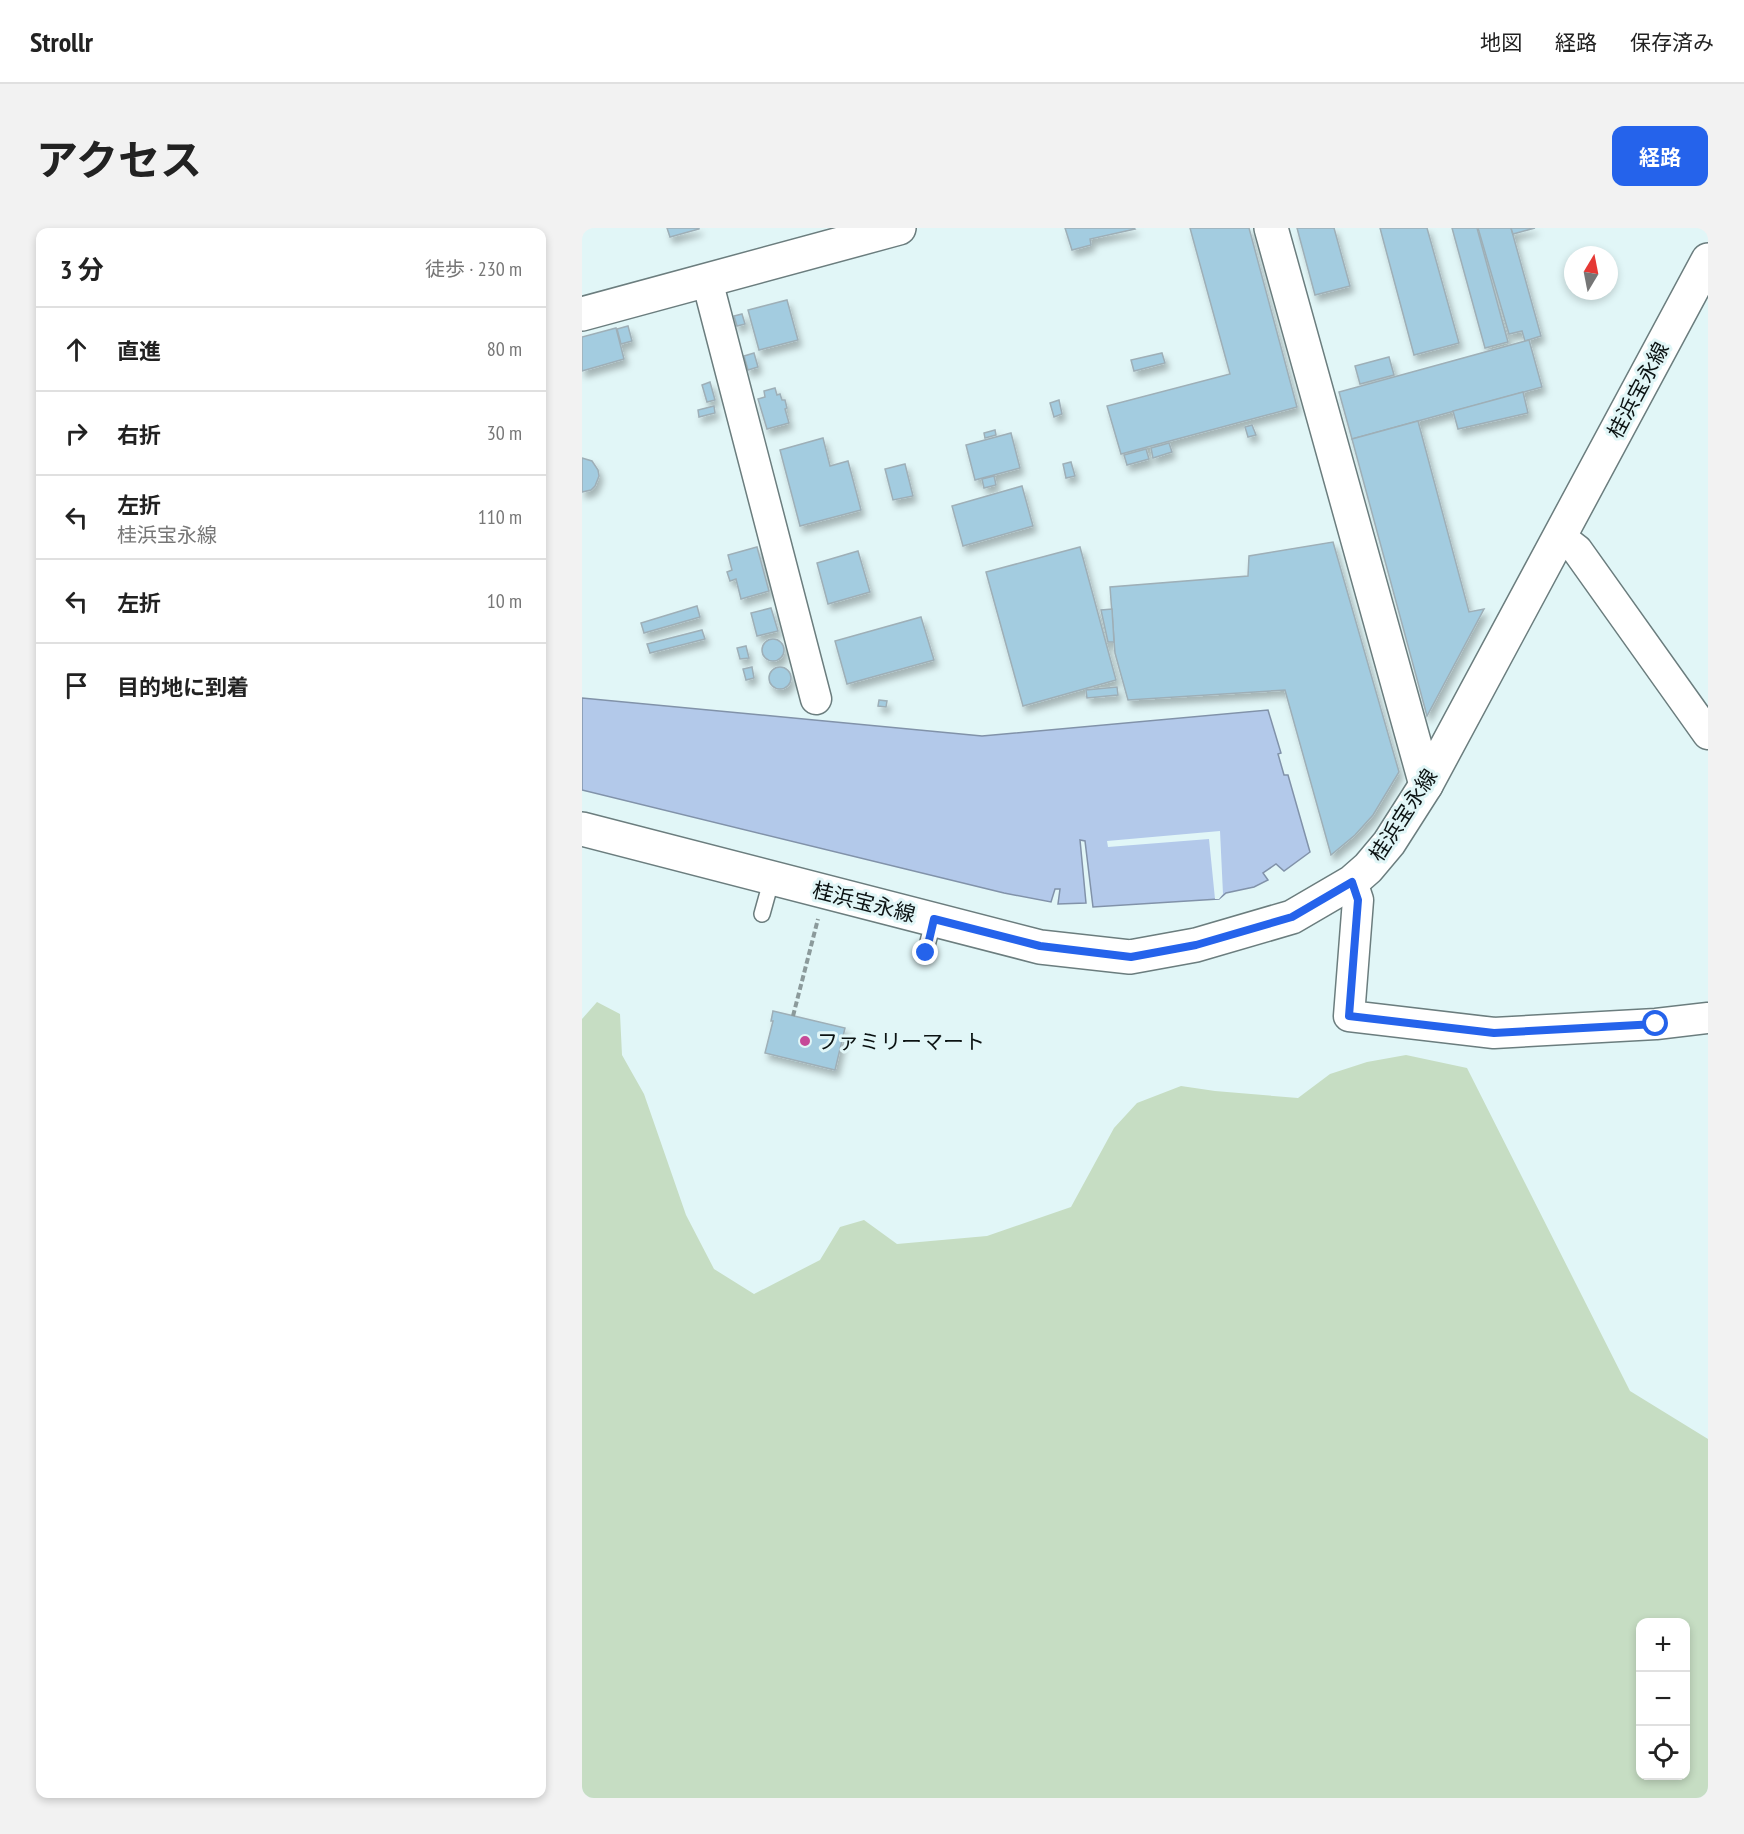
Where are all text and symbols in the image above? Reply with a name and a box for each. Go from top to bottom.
text: Strollr [30,23,93,60]
text: 地図 [1480,29,1522,56]
text: 経路 [1555,29,1597,56]
text: 保存済み [1630,29,1714,56]
button: 経路 [1612,126,1708,186]
text: アクセス [36,132,202,187]
north arrow [1564,246,1618,300]
text: 3 分 [60,253,104,286]
text: 徒歩 · 230 m [425,256,522,282]
icon: ahead [60,333,93,366]
text: 80 m [487,336,522,362]
text: 直進 [117,337,161,365]
street label: 桂浜宝永線 [1601,337,1675,443]
icon: right [60,417,93,450]
text: 30 m [487,420,522,446]
text: 右折 [117,421,161,449]
text: 左折 [117,491,161,519]
icon: left [60,501,93,534]
text: 110 m [478,504,522,530]
text: 桂浜宝永線 [117,522,217,548]
icon: left [60,585,93,618]
text: 10 m [487,588,522,614]
text: 左折 [117,589,161,617]
icon: arrive [60,669,93,702]
text: 目的地に到着 [117,673,249,701]
street label: 桂浜宝永線 [1363,764,1443,866]
street label: 桂浜宝永線 [810,876,918,928]
route end [912,939,938,965]
route start [1642,1010,1668,1036]
place label: ファミリーマート [817,1028,985,1055]
marker: ファミリーマート [798,1034,812,1048]
map controls [1636,1618,1690,1780]
button: + [1636,1618,1690,1672]
button: − [1636,1672,1690,1726]
button: locate [1636,1726,1690,1780]

